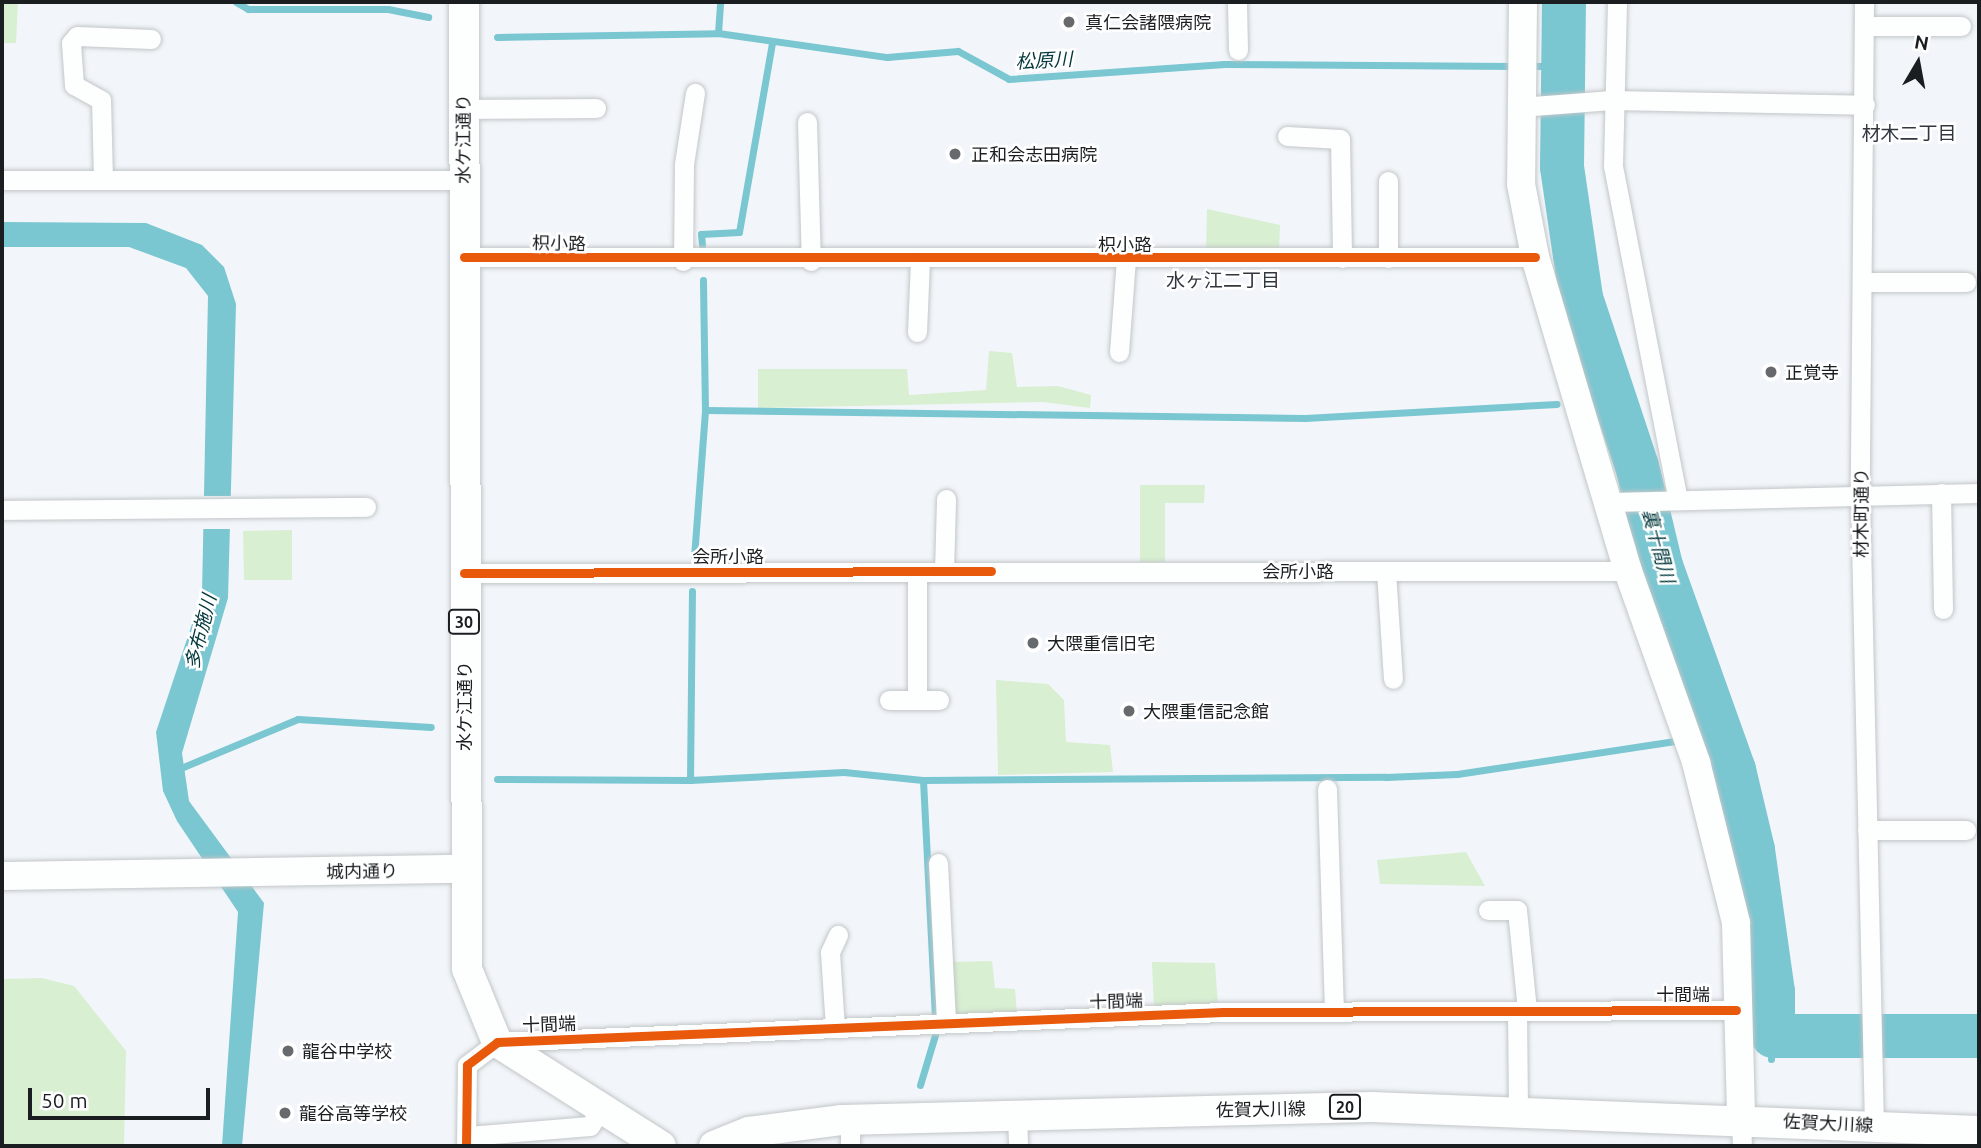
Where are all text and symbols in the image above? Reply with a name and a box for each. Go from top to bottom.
place label: 真仁会諸隈病院 [1085,11,1211,33]
marker: 真仁会諸隈病院 [1059,12,1079,32]
north arrow [1883,28,1953,98]
text: N [1913,30,1931,54]
water label: 松原川 [1015,48,1073,74]
street label: 水ケ江通り [452,94,474,184]
district label: 材木二丁目 [1862,123,1956,145]
place label: 正和会志田病院 [971,143,1097,165]
marker: 正和会志田病院 [945,144,965,164]
street label: 枳小路 [532,232,586,254]
street label: 枳小路 [1098,233,1152,255]
district label: 水ヶ江二丁目 [1166,270,1280,292]
place label: 正覚寺 [1785,361,1839,383]
marker: 正覚寺 [1763,364,1779,380]
street label: 材木町通り [1850,468,1872,558]
water label: 裏十間川 [1637,506,1679,586]
street label: 会所小路 [692,545,764,567]
street label: 会所小路 [1262,560,1334,582]
water label: 多布施川 [181,592,221,672]
road number: 30 [447,610,482,635]
place label: 大隈重信旧宅 [1047,632,1155,654]
marker: 大隈重信旧宅 [1025,635,1041,651]
street label: 水ケ江通り [453,661,475,751]
place label: 大隈重信記念館 [1143,700,1269,722]
marker: 大隈重信記念館 [1121,703,1137,719]
street label: 城内通り [326,860,398,882]
street label: 十間端 [1656,983,1710,1005]
street label: 十間端 [1089,989,1143,1013]
street label: 十間端 [522,1012,576,1036]
place label: 龍谷中学校 [302,1040,392,1062]
marker: 龍谷中学校 [280,1043,296,1059]
scale bar [32,1074,214,1118]
text: 50 m [41,1088,88,1112]
road number: 20 [1328,1094,1362,1120]
street label: 佐賀大川線 [1216,1097,1306,1121]
place label: 龍谷高等学校 [299,1102,407,1124]
marker: 龍谷高等学校 [277,1105,293,1121]
street label: 佐賀大川線 [1782,1110,1874,1136]

